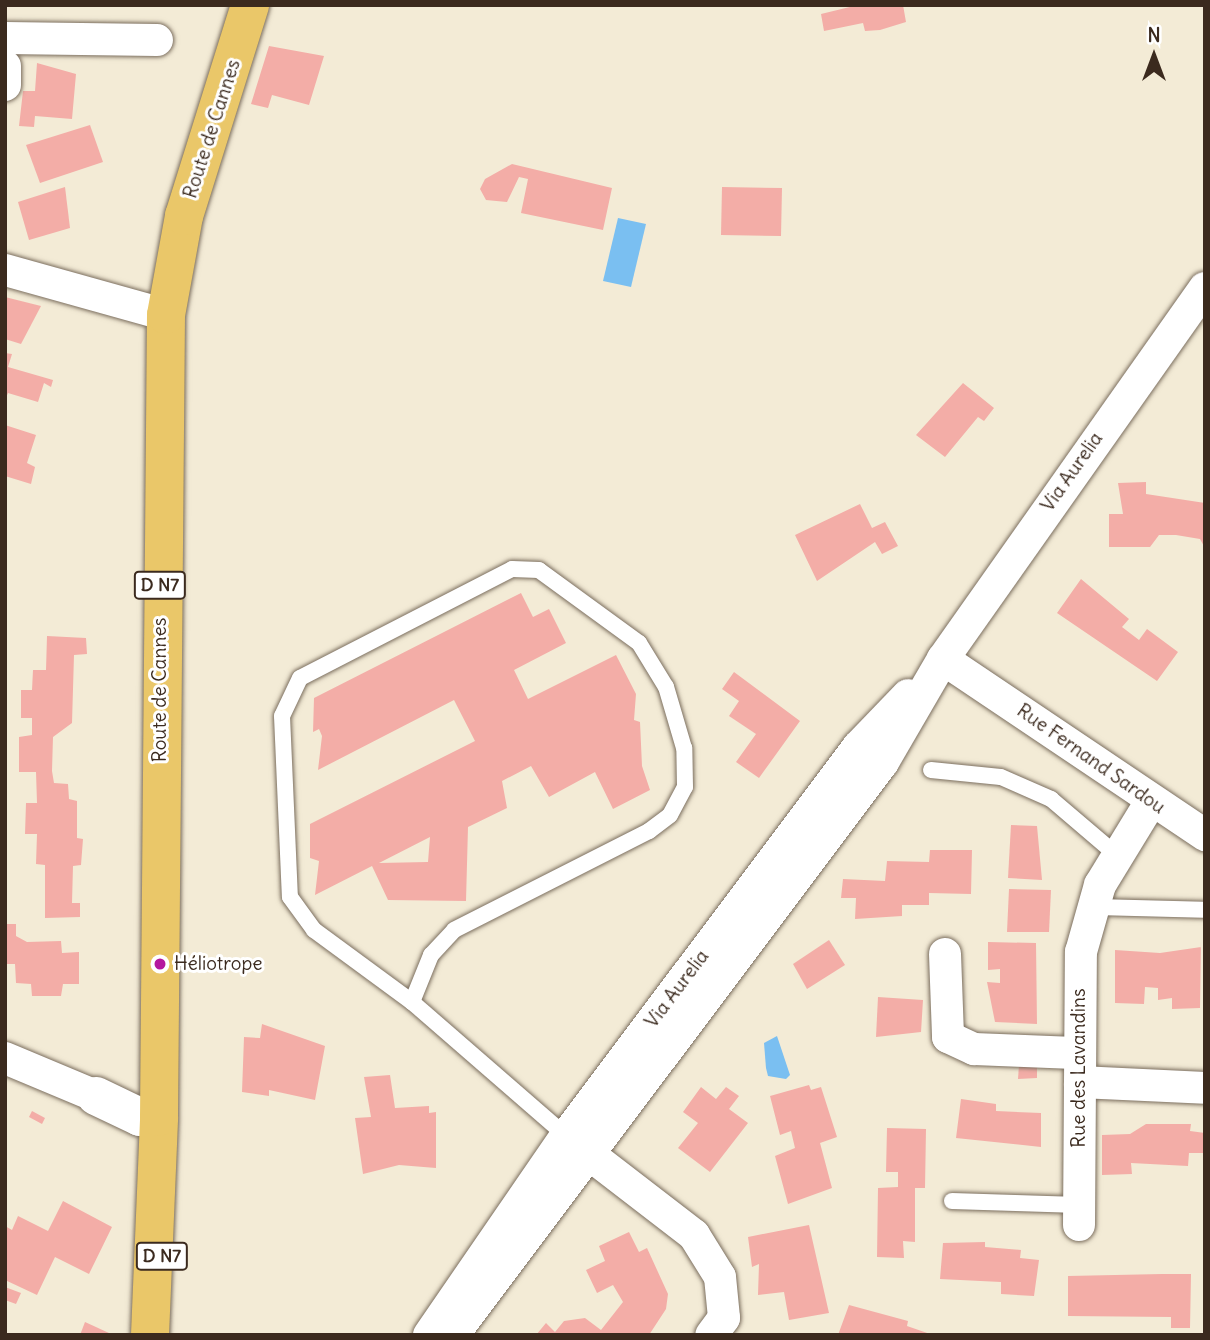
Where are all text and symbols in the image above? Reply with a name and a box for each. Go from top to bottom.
north arrow [1119,21,1189,91]
text: N [1147,23,1161,47]
street label: Route de Cannes [179,57,245,201]
street label: Via Aurelia [1036,428,1108,516]
road number: D N7 [134,570,186,600]
street label: Route de Cannes [149,618,171,762]
street label: Rue Fernand Sardou [1012,699,1170,819]
street label: Via Aurelia [640,946,714,1032]
place label: Héliotrope [174,953,263,975]
marker: Héliotrope [152,956,168,972]
street label: Rue des Lavandins [1068,988,1090,1148]
road number: D N7 [136,1241,188,1270]

